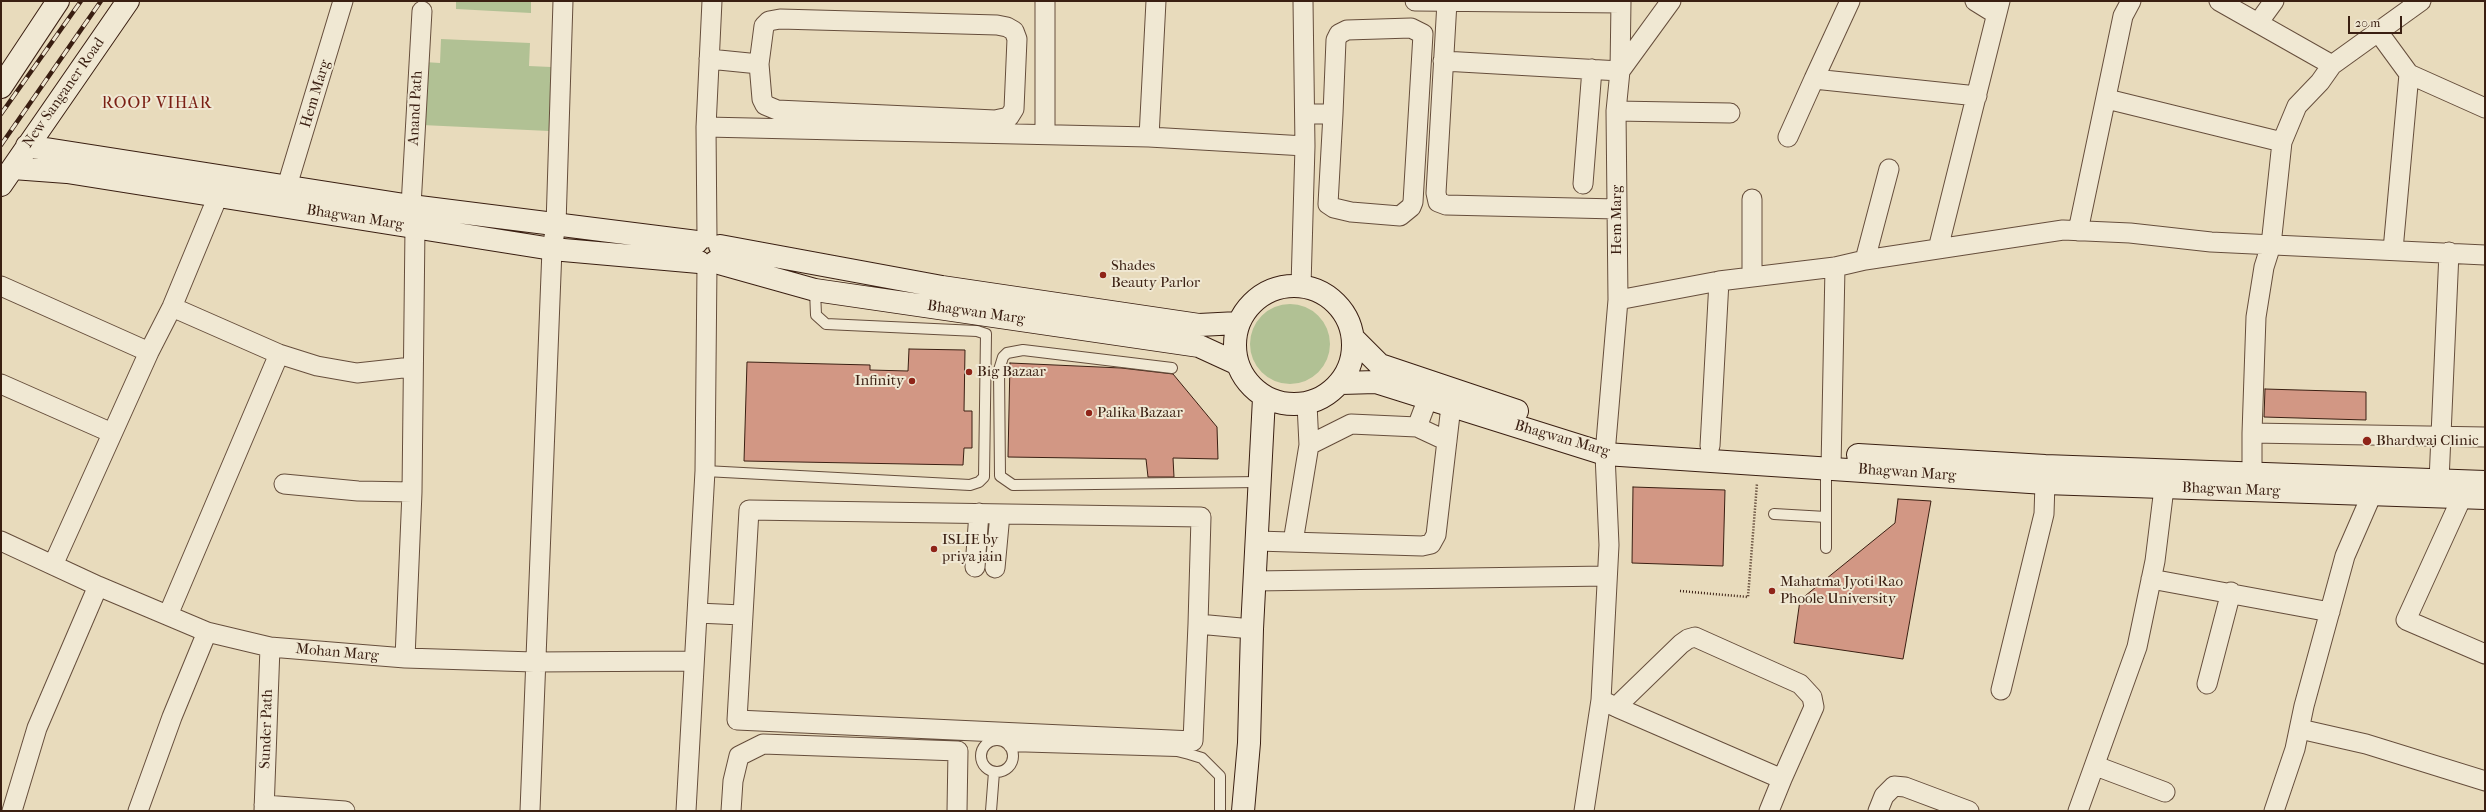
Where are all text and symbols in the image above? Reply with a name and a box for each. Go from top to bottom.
scale bar [2350,8,2404,34]
text: 20 m [2355,16,2380,30]
street label: New Sanganer Road [19,35,109,151]
street label: Hem Marg [297,58,335,130]
street label: Anand Path [405,70,427,146]
district label: ROOP VIHAR [102,94,212,114]
street label: Hem Marg [1608,185,1626,255]
street label: Bhagwan Marg [305,201,405,235]
place label: Shades Beauty Parlor [1111,257,1200,292]
marker: Shades Beauty Parlor [1098,270,1108,280]
street label: Bhagwan Marg [926,297,1026,329]
place label: Big Bazaar [977,363,1046,381]
marker: Big Bazaar [964,367,974,377]
place label: Infinity [855,372,904,390]
marker: Infinity [907,376,917,386]
place label: Palika Bazaar [1097,404,1183,422]
marker: Palika Bazaar [1084,408,1094,418]
street label: Bhagwan Marg [1512,417,1612,461]
place label: Bhardwaj Clinic [2376,432,2479,450]
marker: Bhardwaj Clinic [2361,435,2373,447]
street label: Bhagwan Marg [1857,461,1957,485]
street label: Bhagwan Marg [2182,479,2280,501]
place label: ISLIE by priya jain [942,531,1002,566]
marker: ISLIE by priya jain [929,544,939,554]
place label: Mahatma Jyoti Rao Phoole University [1780,573,1903,608]
marker: Mahatma Jyoti Rao Phoole University [1767,586,1777,596]
street label: Mohan Marg [295,640,379,666]
street label: Sunder Path [257,689,277,769]

